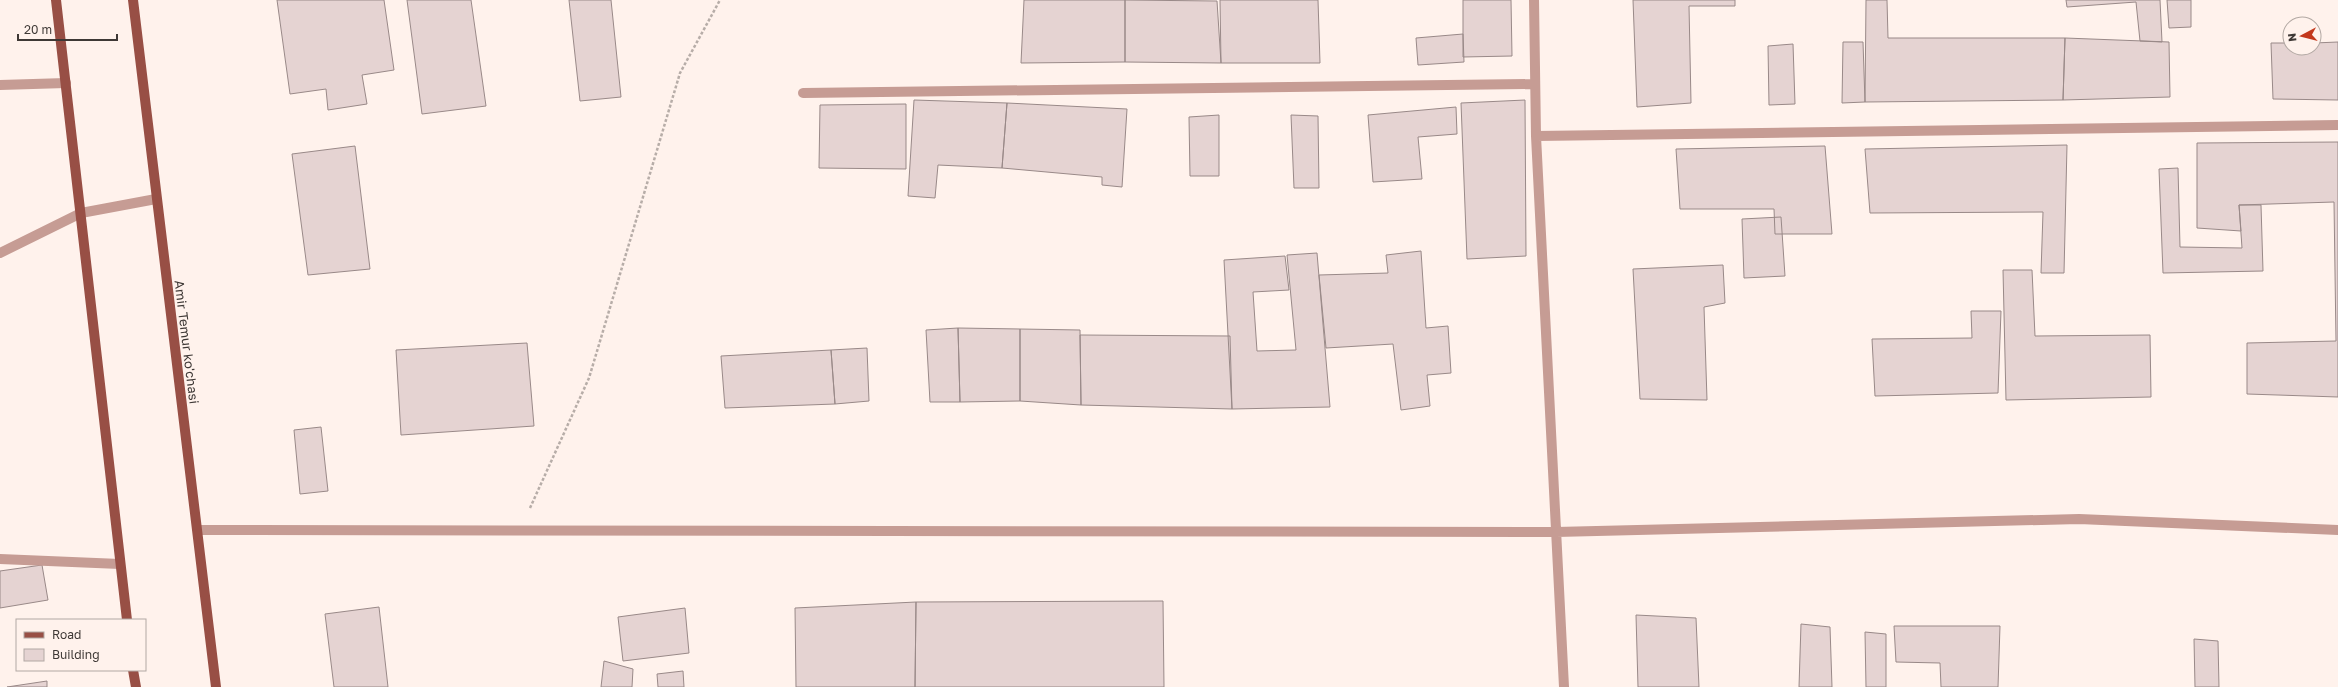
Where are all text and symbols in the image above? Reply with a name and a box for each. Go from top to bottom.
scale bar [18,16,117,42]
north arrow [2282,16,2322,56]
text: 20 m [24,22,52,37]
text: N [2285,32,2299,42]
street label: Amir Temur ko'chasi [171,279,203,405]
legend [16,619,146,671]
text: Road [52,627,81,642]
text: Building [52,647,100,662]

